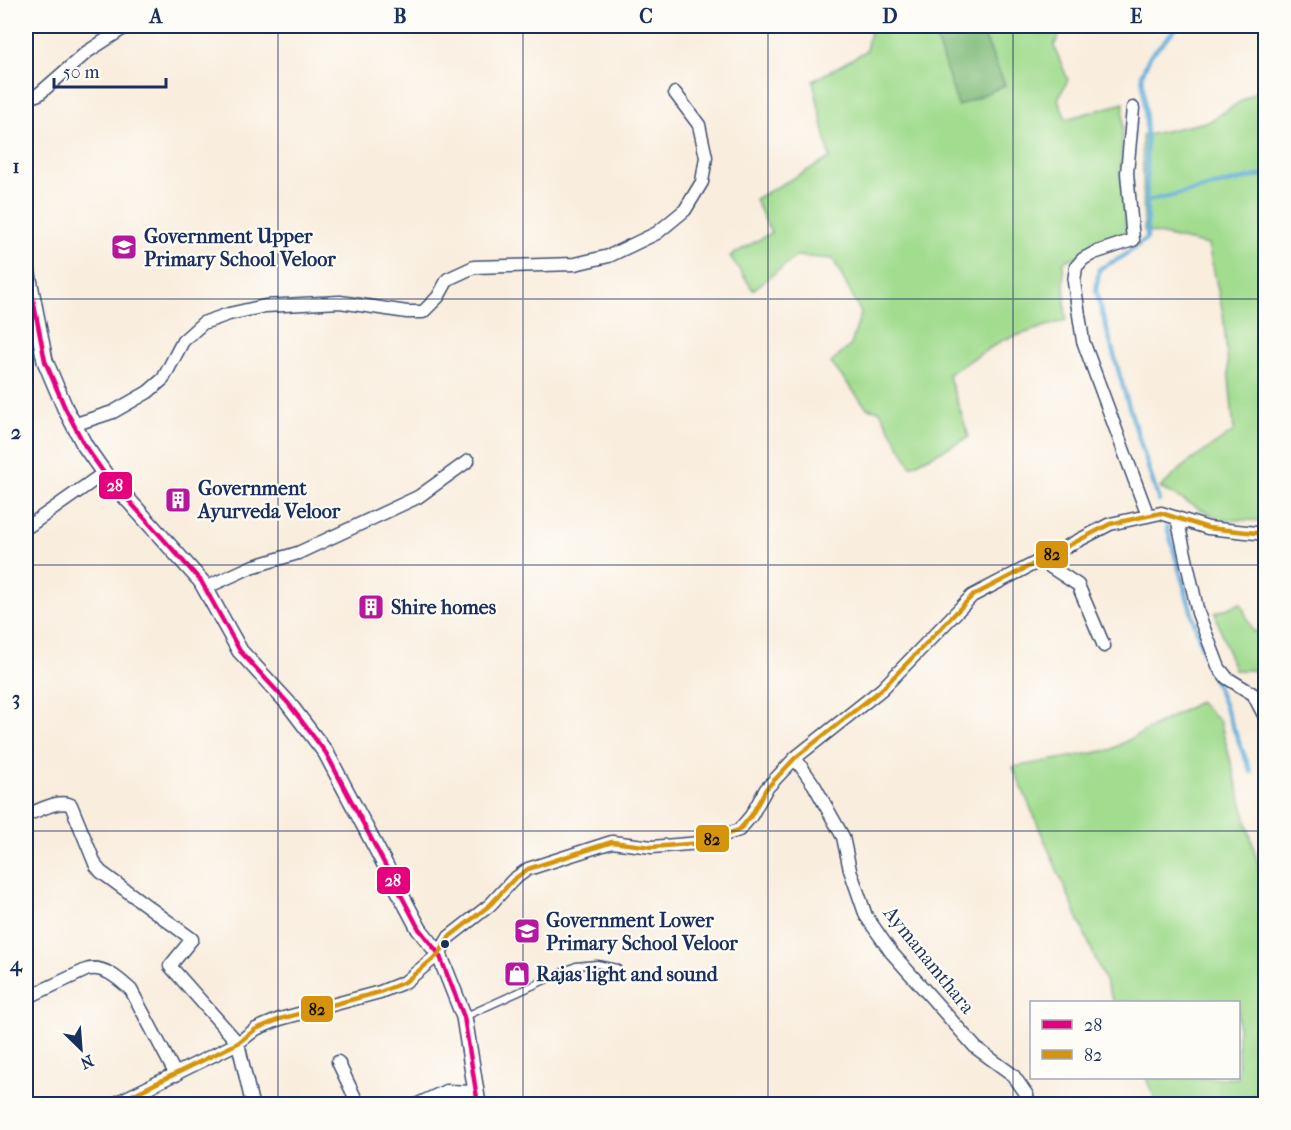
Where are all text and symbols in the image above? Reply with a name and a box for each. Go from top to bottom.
text: A [148,5,164,28]
text: B [393,5,407,28]
text: C [639,5,653,28]
text: D [882,5,898,28]
text: E [1130,5,1142,28]
scale bar [54,51,166,89]
text: 50 m [63,62,100,83]
text: 1 [12,155,20,178]
place label: Government Upper Primary School Veloor [144,225,336,271]
school or university icon: Government Upper Primary School Veloor [109,232,139,262]
text: 2 [11,421,21,444]
line badge: 28 [98,471,133,500]
text: 28 [107,476,123,495]
place label: Government Ayurveda Veloor [196,477,341,523]
building icon: Government Ayurveda Veloor [163,485,193,515]
line badge: 82 [1035,540,1069,569]
text: 82 [1044,545,1060,564]
building icon: Shire homes [356,592,386,622]
place label: Shire homes [391,596,497,619]
text: 3 [12,687,20,710]
line badge: 82 [695,824,730,853]
text: 82 [704,830,720,849]
line badge: 28 [376,866,411,895]
text: 28 [385,871,401,890]
street label: Aymanamthara [878,901,980,1019]
place label: Government Lower Primary School Veloor [546,909,738,955]
school or university icon: Government Lower Primary School Veloor [512,916,542,946]
unlabelled marker [439,938,451,950]
text: 4 [9,953,23,977]
shop icon: Rajas light and sound [502,959,532,989]
place label: Rajas light and sound [536,963,719,986]
line badge: 82 [300,995,334,1023]
text: 82 [309,1000,325,1019]
legend [1030,1001,1240,1079]
text: 28 [1084,1015,1102,1036]
north arrow [51,1019,111,1079]
text: 82 [1084,1045,1102,1066]
text: N [77,1051,97,1074]

